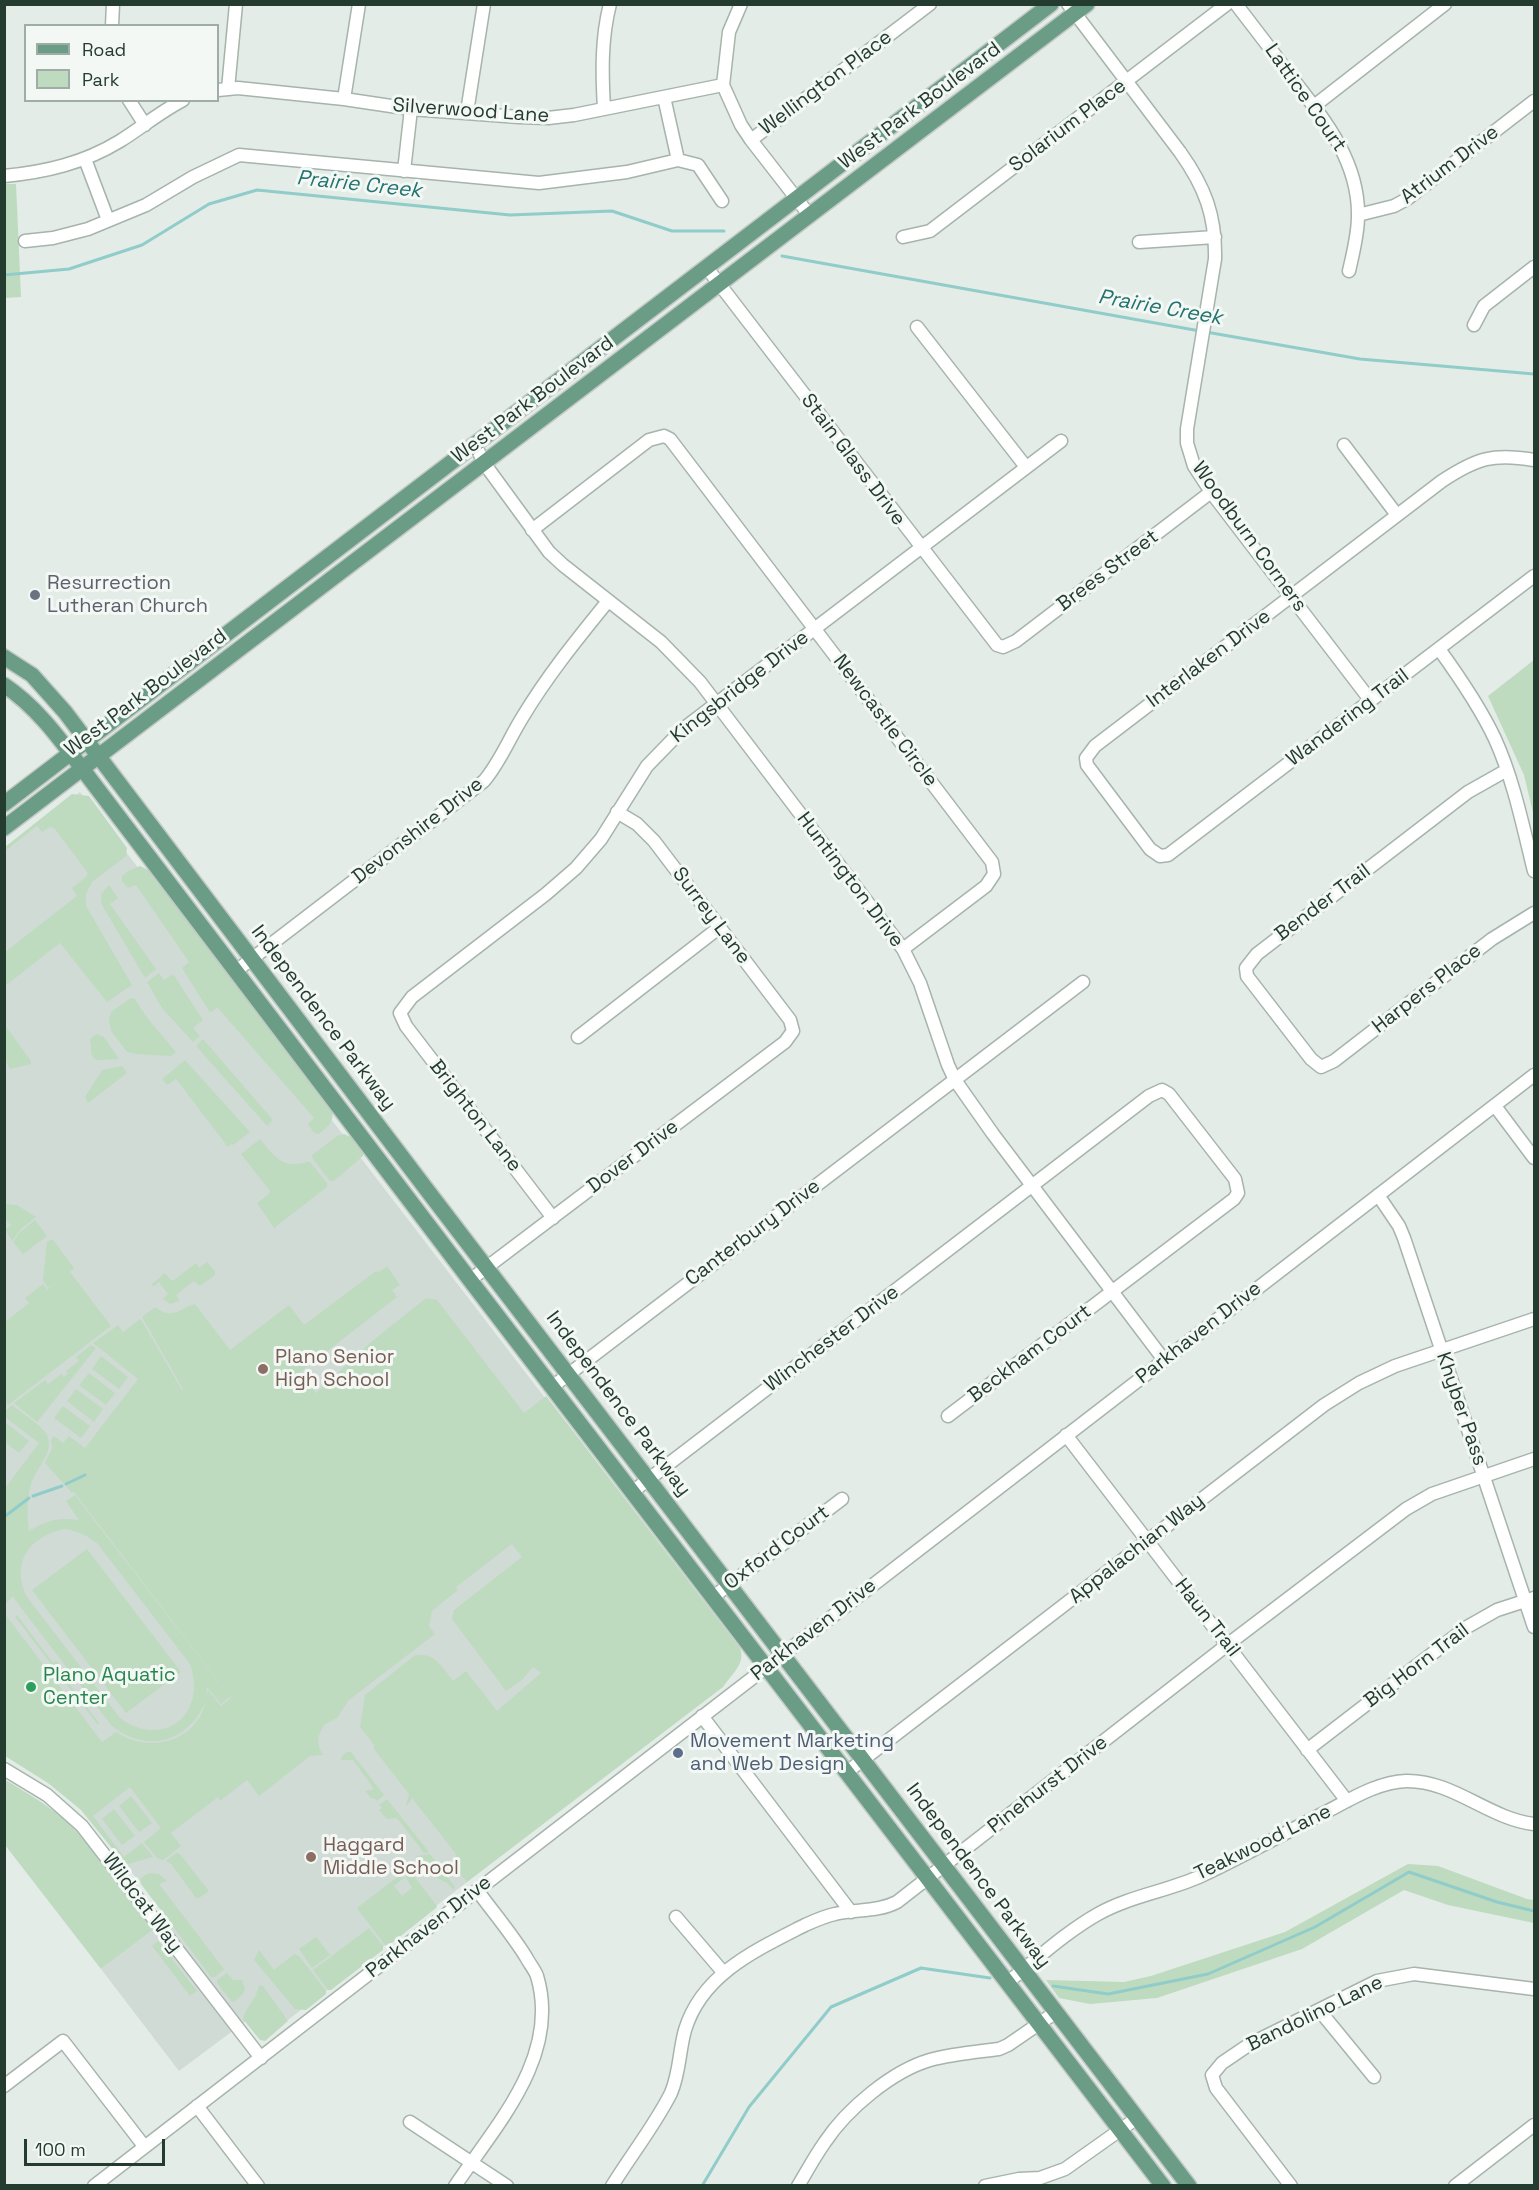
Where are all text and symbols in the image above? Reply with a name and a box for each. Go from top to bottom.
legend [24,24,219,102]
street label: Wellington Place [755,25,897,141]
street label: West Park Boulevard [834,37,1006,175]
text: Road [82,38,126,61]
street label: Lattice Court [1259,39,1351,157]
text: Park [82,68,119,91]
street label: Solarium Place [1005,74,1131,178]
street label: Silverwood Lane [392,94,550,128]
street label: Atrium Drive [1396,120,1504,210]
water label: Prairie Creek [295,166,423,204]
water label: Prairie Creek [1096,285,1224,331]
street label: West Park Boulevard [447,331,619,469]
street label: Stain Glass Drive [796,389,910,531]
street label: Woodburn Corners [1187,457,1311,617]
street label: Brees Street [1053,525,1163,617]
place label: Resurrection Lutheran Church [47,572,208,619]
marker: Resurrection Lutheran Church [28,588,42,602]
street label: Interlaken Drive [1142,605,1276,713]
street label: West Park Boulevard [60,624,232,762]
street label: Kingsbridge Drive [666,626,814,748]
street label: Newcastle Circle [828,650,942,792]
street label: Wandering Trail [1282,664,1414,772]
street label: Devonshire Drive [348,772,488,890]
street label: Huntington Drive [791,808,909,952]
street label: Bender Trail [1270,859,1376,947]
street label: Surrey Lane [667,863,755,969]
street label: Independence Parkway [246,921,400,1115]
street label: Harpers Place [1368,939,1486,1039]
street label: Brighton Lane [424,1055,526,1177]
street label: Dover Drive [583,1115,683,1199]
street label: Canterbury Drive [681,1175,825,1291]
street label: Parkhaven Drive [1132,1277,1266,1389]
street label: Winchester Drive [760,1281,904,1397]
street label: Beckham Court [964,1300,1096,1408]
street label: Independence Parkway [541,1307,695,1501]
place label: Plano Senior High School [275,1346,394,1393]
street label: Khyber Pass [1430,1349,1492,1469]
marker: Plano Senior High School [256,1362,270,1376]
street label: Appalachian Way [1065,1489,1209,1609]
street label: Oxford Court [720,1501,834,1595]
street label: Parkhaven Drive [747,1574,881,1686]
street label: Haun Trail [1169,1574,1245,1662]
street label: Big Horn Trail [1360,1619,1474,1713]
place label: Plano Aquatic Center [43,1664,176,1711]
marker: Plano Aquatic Center [24,1680,38,1694]
place label: Movement Marketing and Web Design [690,1730,894,1777]
street label: Pinehurst Drive [983,1731,1113,1839]
marker: Movement Marketing and Web Design [671,1746,685,1760]
street label: Independence Parkway [901,1779,1055,1973]
street label: Teakwood Lane [1191,1800,1335,1886]
place label: Haggard Middle School [323,1834,459,1881]
street label: Wildcat Way [97,1849,187,1957]
marker: Haggard Middle School [304,1850,318,1864]
street label: Parkhaven Drive [362,1871,496,1983]
street label: Bandolino Lane [1243,1971,1387,2057]
scale bar [27,2127,168,2165]
text: 100 m [35,2138,86,2161]

